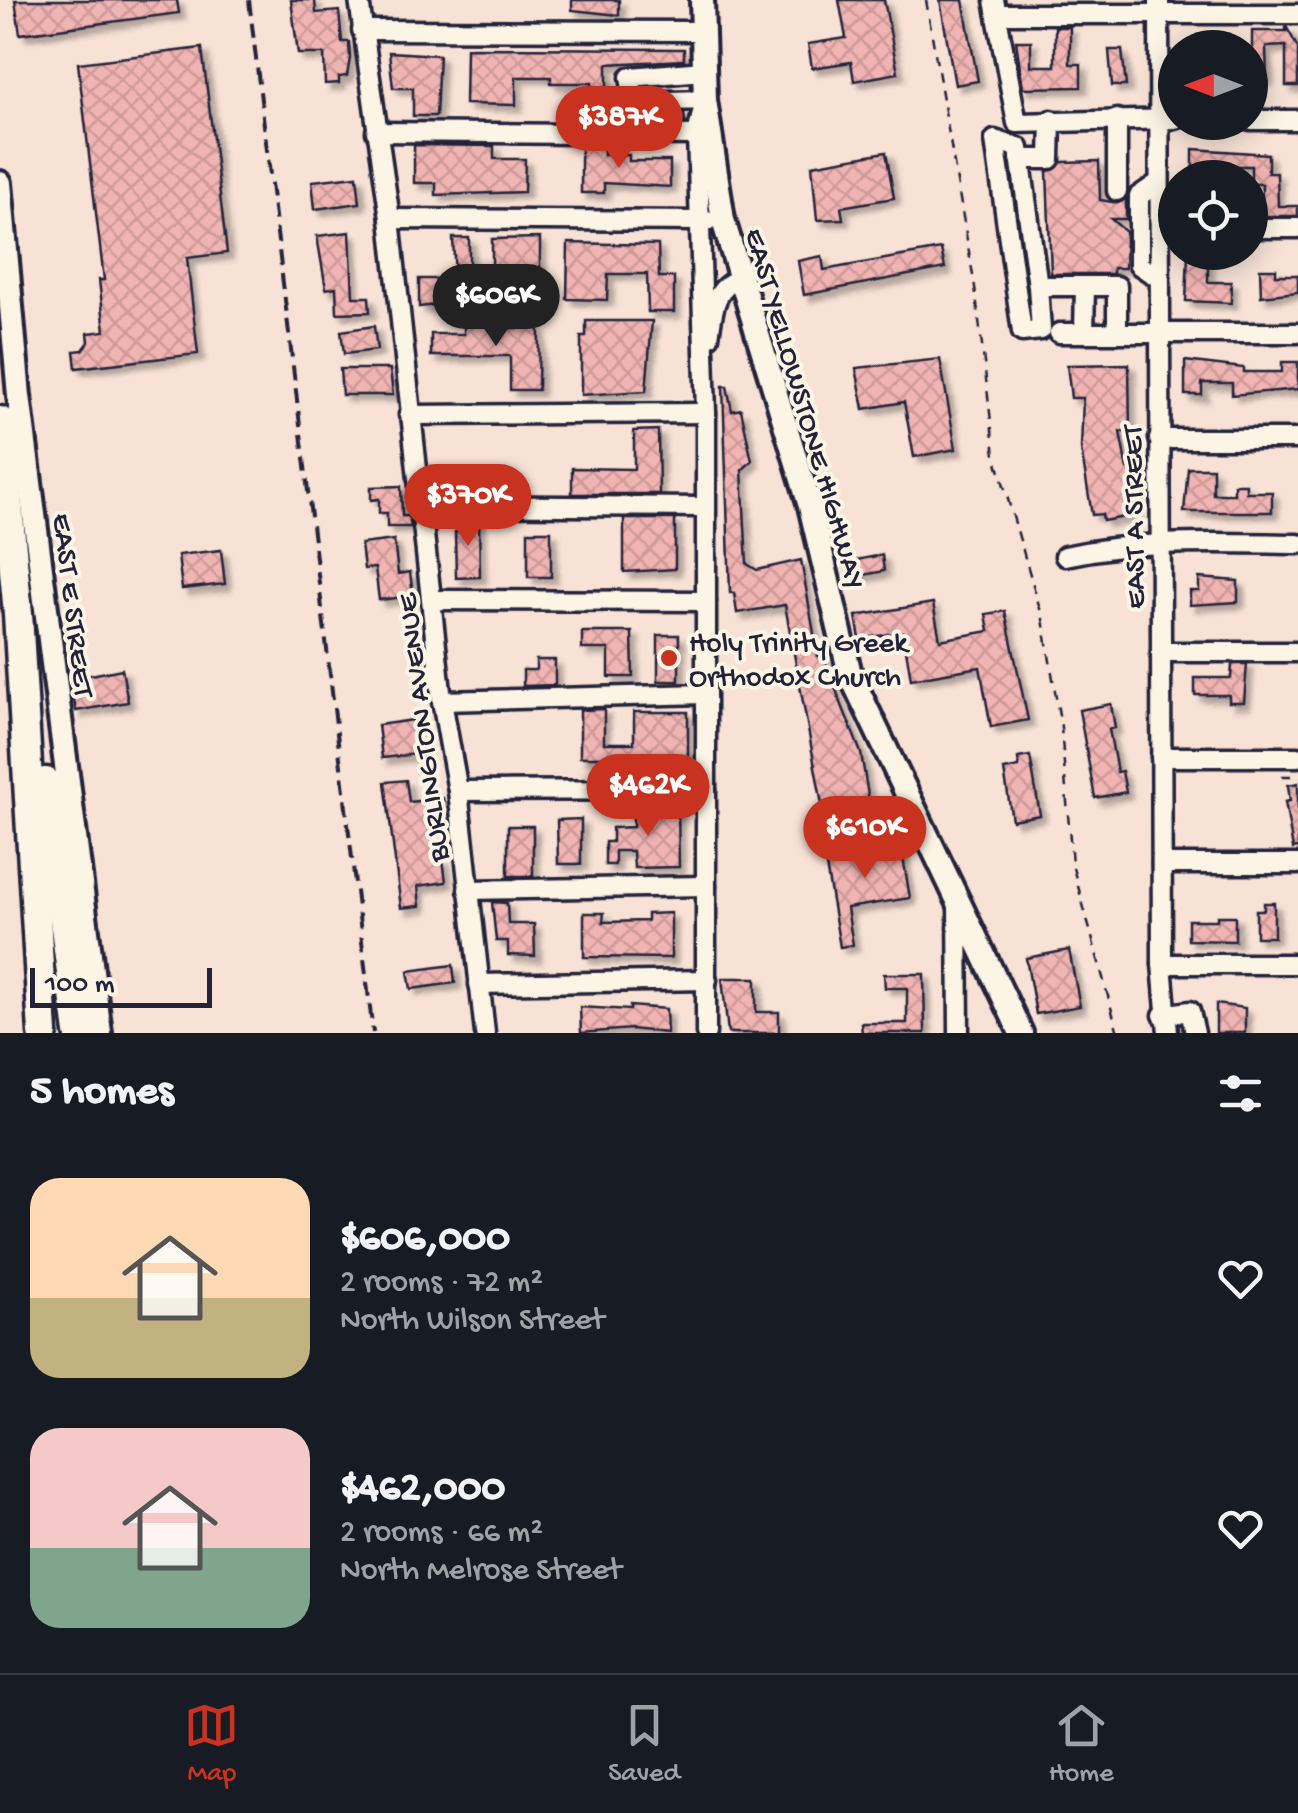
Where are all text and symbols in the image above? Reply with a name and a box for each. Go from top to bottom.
north arrow [1158,30,1268,140]
map controls [1158,30,1268,270]
pin: $387K [549,86,689,171]
text: $387K [578,99,660,137]
button: locate [1158,160,1268,270]
street label: EAST YELLOWSTONE HIGHWAY [734,225,871,594]
pin: $606K [426,264,566,349]
text: $606K [455,277,537,315]
street label: EAST A STREET [1117,423,1156,609]
pin: $370K [398,464,538,549]
text: $370K [426,477,510,515]
street label: EAST E STREET [42,512,99,701]
street label: BURLINGTON AVENUE [391,590,459,865]
place label: Holy Trinity Greek Orthodox Church [689,628,910,697]
marker: Holy Trinity Greek Orthodox Church [658,647,680,669]
pin: $462K [578,754,718,839]
text: $462K [608,767,688,805]
pin: $610K [795,796,935,881]
text: $610K [825,809,905,847]
scale bar [30,963,212,1008]
text: 100 m [45,969,115,1002]
icon: filters [1213,1066,1268,1121]
text: 5 homes [30,1069,173,1118]
text: $606,000 [340,1216,510,1265]
icon: home [110,1218,230,1338]
icon: heart [1213,1251,1268,1306]
text: 2 rooms · 72 m² [340,1265,543,1303]
text: North Wilson Street [340,1303,604,1341]
text: $462,000 [340,1466,505,1515]
icon: home [110,1468,230,1588]
icon: heart [1213,1501,1268,1556]
text: 2 rooms · 66 m² [340,1515,543,1553]
text: North Melrose Street [340,1553,622,1591]
tab: Map [184,1698,239,1791]
tab: Saved [608,1698,680,1791]
tab: Home [1049,1698,1114,1791]

